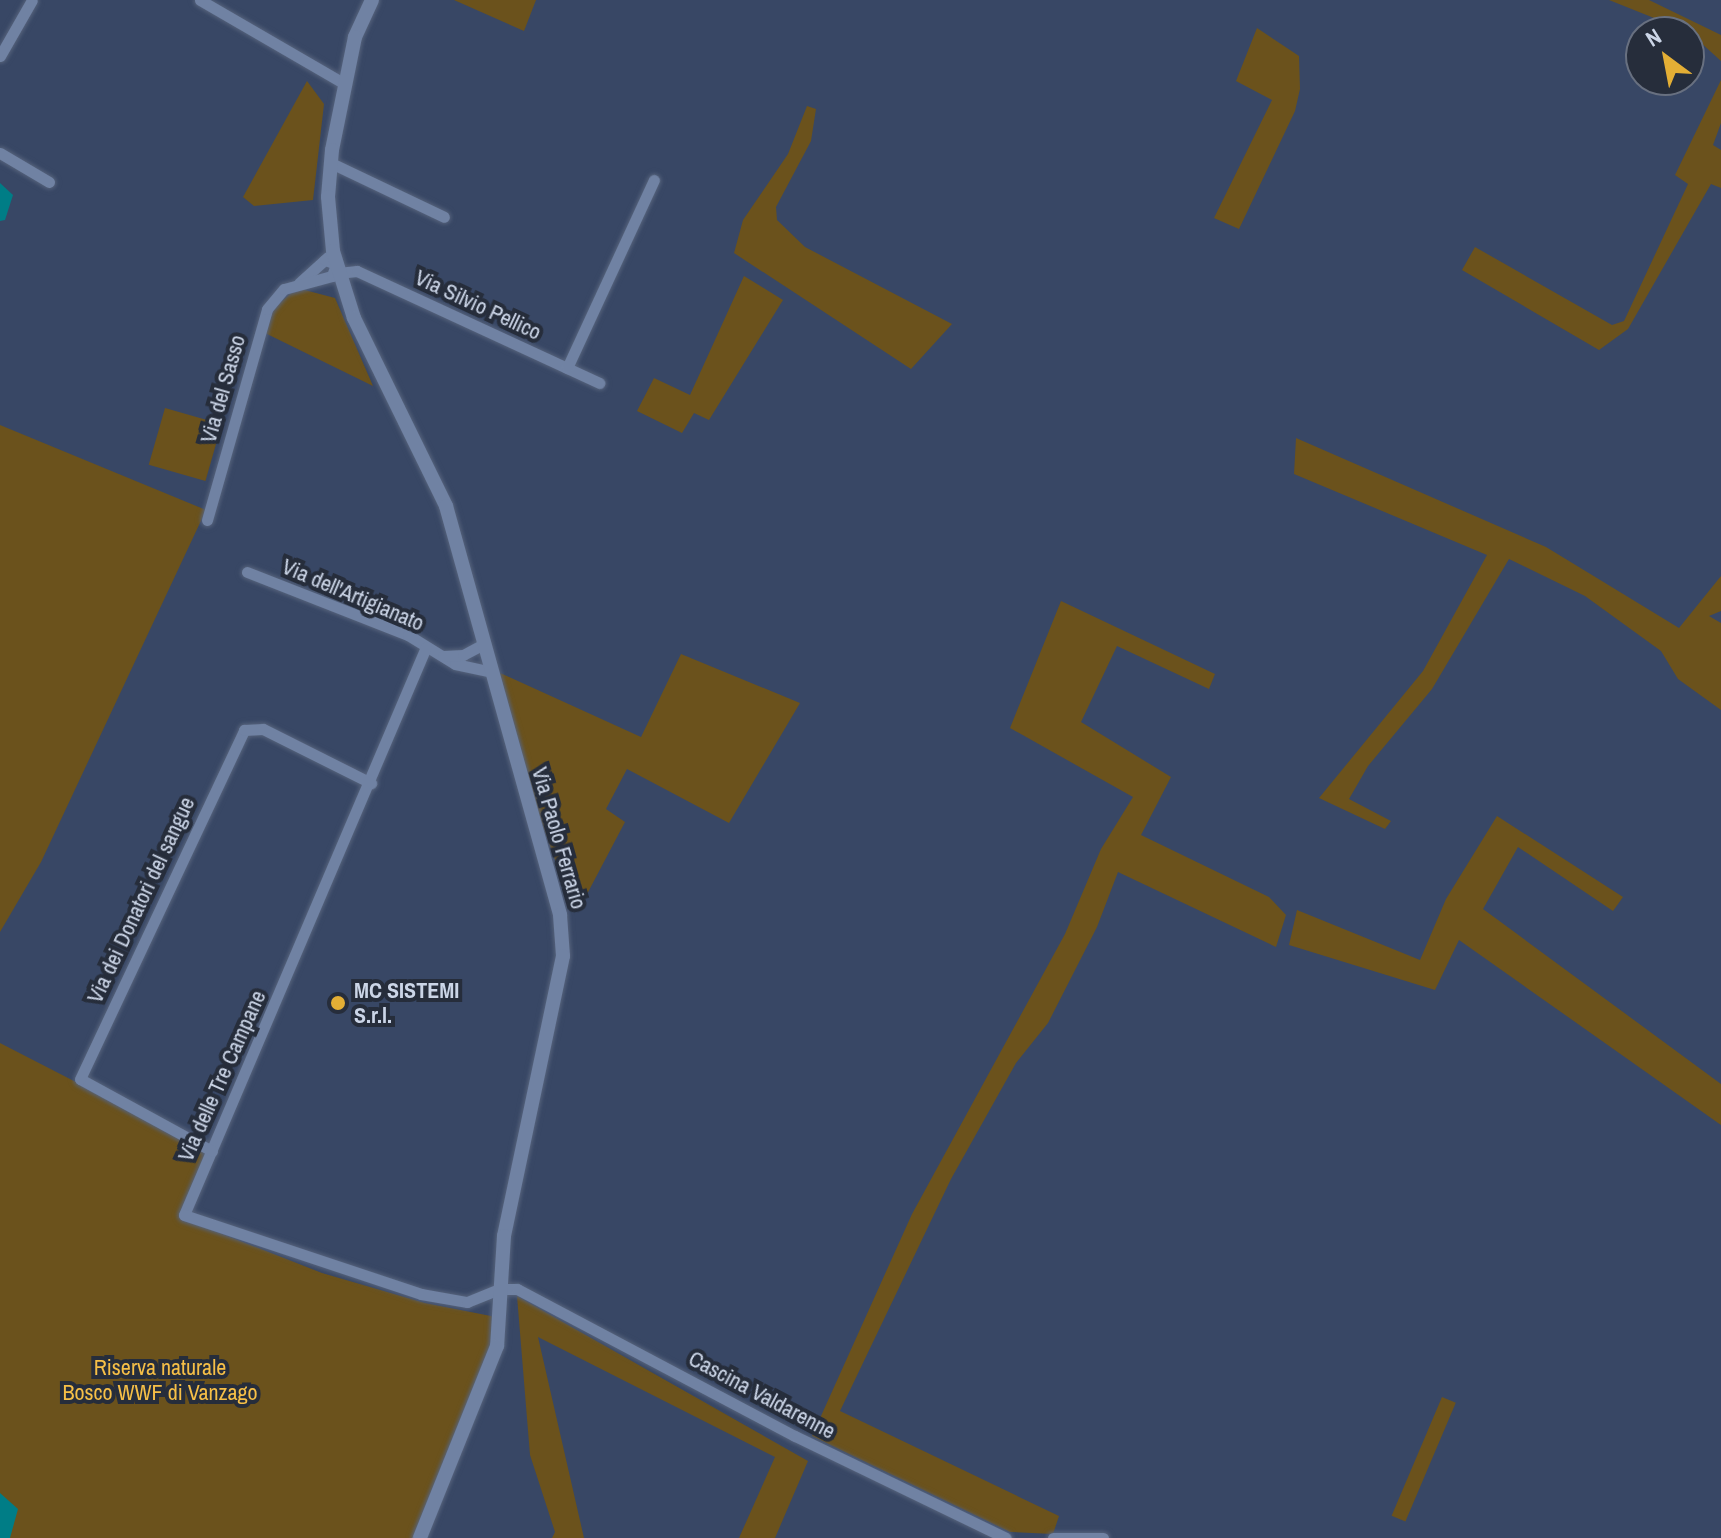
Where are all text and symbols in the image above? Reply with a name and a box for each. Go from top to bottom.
north arrow [1625,16,1705,96]
text: N [1640,21,1667,54]
street label: Via Silvio Pellico [411,264,545,346]
street label: Via del Sasso [195,332,251,446]
street label: Via dell'Artigianato [278,553,428,637]
street label: Via Paolo Ferrario [526,764,592,912]
street label: Via dei Donatori del sangue [82,793,200,1007]
place label: MC SISTEMI S.r.l. [354,977,459,1028]
street label: Via delle Tre Campane [172,986,272,1166]
marker: MC SISTEMI S.r.l. [329,994,347,1012]
street label: Cascina Valdarenne [684,1345,840,1445]
park label: Riserva naturale Bosco WWF di Vanzago [62,1354,258,1406]

